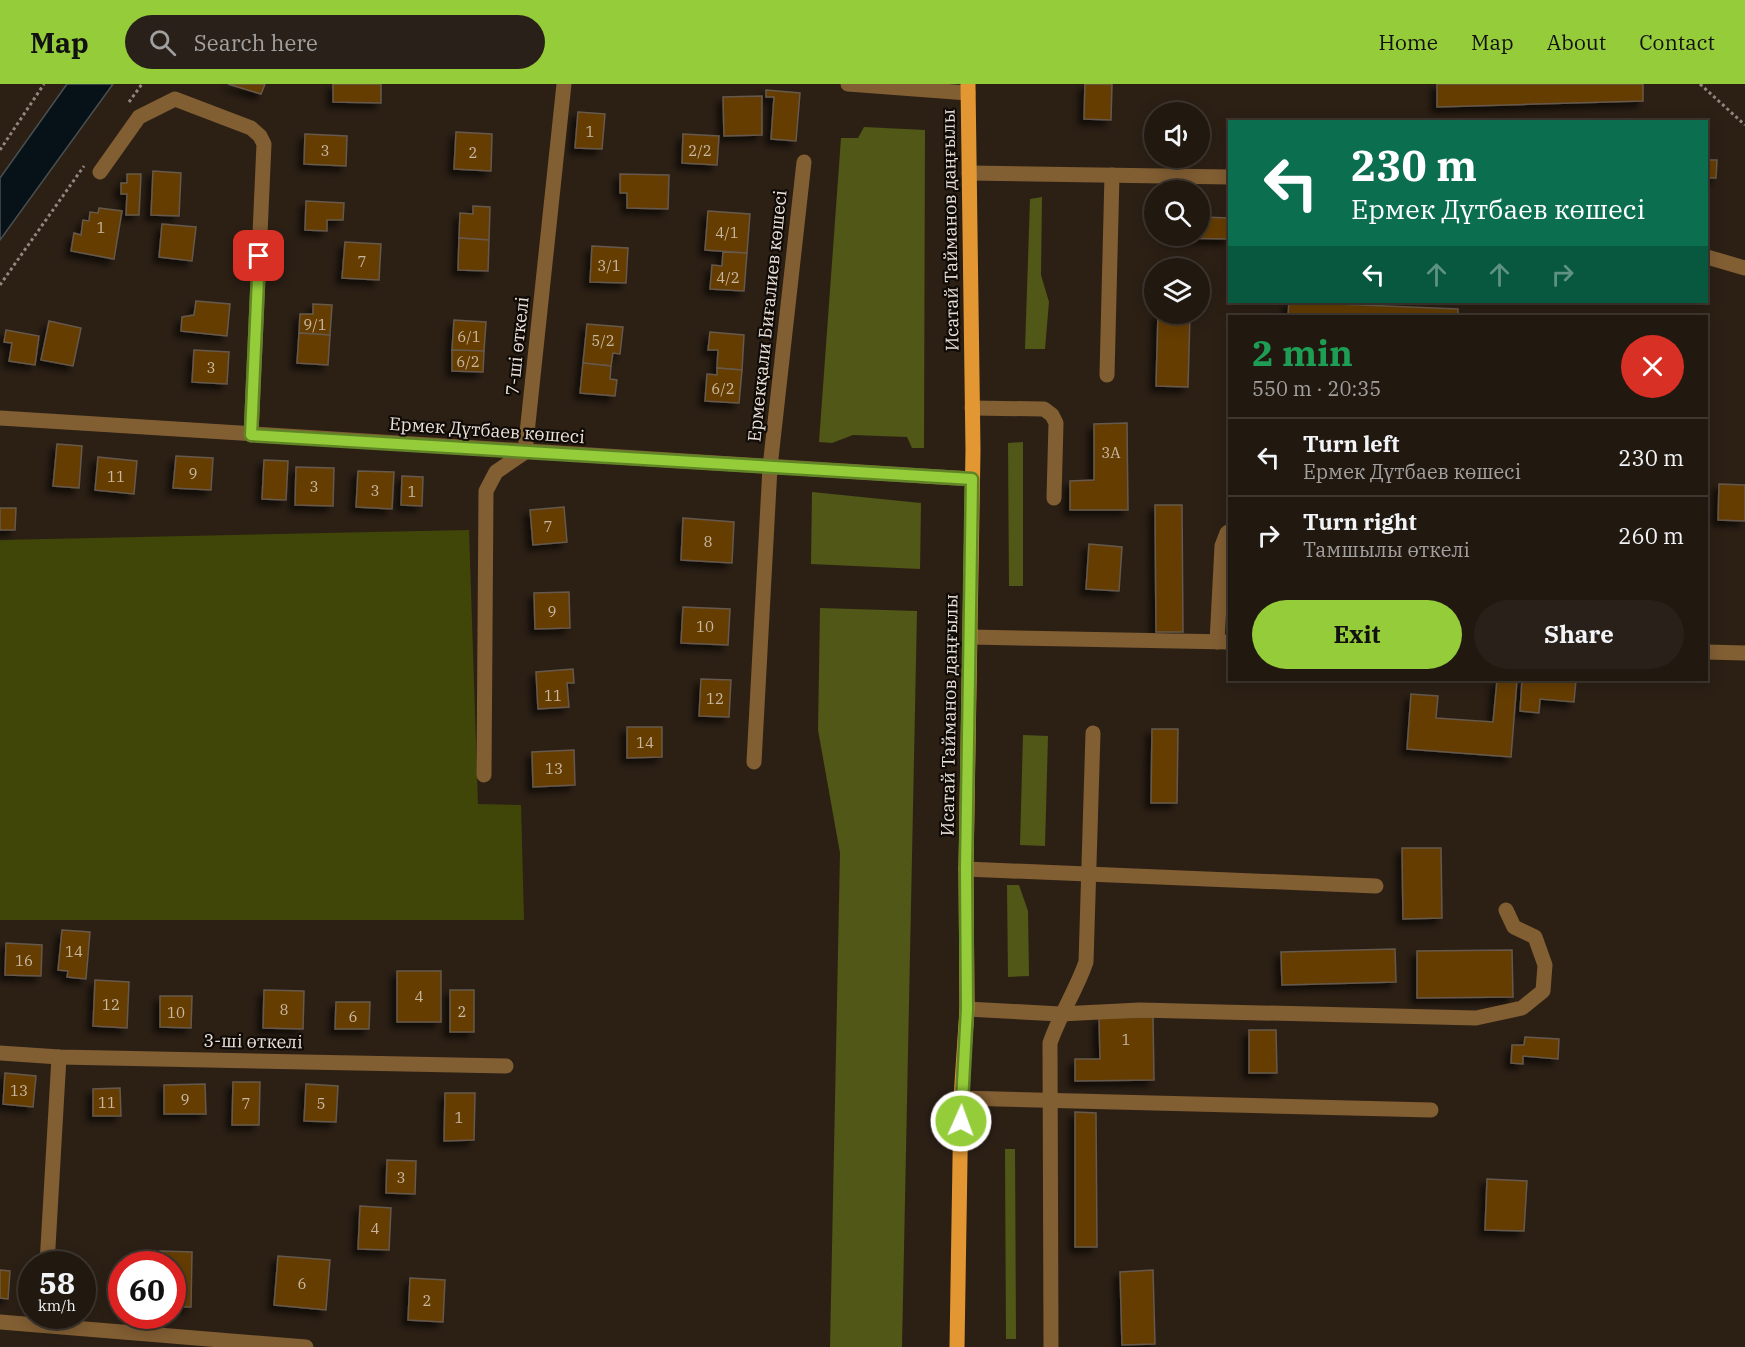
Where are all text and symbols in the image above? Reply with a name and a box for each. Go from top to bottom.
search box [125,15,545,69]
text: Map [30,24,89,61]
icon: search [146,26,179,59]
text: Search here [194,28,318,57]
text: Home [1378,28,1438,56]
text: Map [1471,28,1514,56]
text: About [1547,28,1606,56]
text: Contact [1639,28,1715,56]
map controls [1144,102,1210,324]
button: sound [1144,102,1210,168]
street label: Исатай Тайманов даңғылы [936,109,964,351]
house number: 1 [585,122,595,141]
text: 230 m [1351,138,1477,193]
house number: 3 [320,141,330,160]
house number: 2/2 [688,141,712,160]
house number: 2 [468,143,478,162]
icon: left [1252,144,1330,222]
button: search [1144,180,1210,246]
street label: Ермекқали Биғалиев көшесі [742,189,792,443]
text: Ермек Дүтбаев көшесi [1351,191,1645,226]
house number: 1 [96,218,106,237]
house number: 4/1 [715,223,739,242]
pin [233,230,284,281]
icon: arrive [242,239,275,272]
house number: 7 [357,252,367,271]
house number: 3/1 [597,256,621,275]
button: layers [1144,258,1210,324]
icon: left [1357,258,1390,291]
icon: ahead [1420,258,1453,291]
icon: ahead [1483,258,1516,291]
icon: right [1546,258,1579,291]
house number: 4/2 [716,268,740,287]
street label: 7-шi өткелi [500,295,534,397]
house number: 9/1 [303,315,327,334]
house number: 6/1 [457,327,481,346]
text: 2 min [1252,329,1353,376]
house number: 5/2 [591,331,615,350]
button: close [1621,335,1684,398]
house number: 6/2 [456,352,480,371]
house number: 3 [206,358,216,377]
text: 550 m · 20:35 [1252,375,1381,402]
house number: 6/2 [711,379,735,398]
street label: Ермек Дүтбаев көшесi [388,412,586,448]
text: Turn left [1303,429,1399,458]
icon: left [1252,441,1285,474]
house number: 3А [1101,443,1121,462]
text: 230 m [1618,443,1684,472]
text: Ермек Дүтбаев көшесi [1303,458,1521,485]
house number: 9 [188,464,198,483]
house number: 11 [107,467,125,486]
house number: 3 [309,477,319,496]
house number: 3 [370,481,380,500]
house number: 1 [407,482,417,501]
text: Turn right [1303,507,1417,536]
house number: 7 [543,517,553,536]
icon: right [1252,519,1285,552]
text: 260 m [1618,521,1684,550]
house number: 8 [703,532,713,551]
text: Тамшылы өткелі [1303,536,1470,563]
street label: Исатай Тайманов даңғылы [935,594,963,836]
button: Exit [1252,600,1462,669]
button: Share [1474,600,1684,669]
house number: 9 [547,602,557,621]
house number: 10 [696,617,714,636]
house number: 11 [544,686,562,705]
house number: 12 [706,689,724,708]
house number: 14 [636,733,654,752]
house number: 13 [545,759,563,778]
house number: 14 [65,942,83,961]
house number: 16 [15,951,33,970]
house number: 4 [414,987,424,1006]
house number: 12 [102,995,120,1014]
house number: 8 [279,1000,289,1019]
house number: 2 [457,1002,467,1021]
house number: 10 [167,1003,185,1022]
house number: 6 [348,1007,358,1026]
street label: 3-шi өткелi [203,1029,303,1053]
house number: 1 [1121,1030,1131,1049]
house number: 13 [10,1081,28,1100]
position arrow [929,1089,993,1153]
house number: 9 [180,1090,190,1109]
house number: 11 [98,1093,116,1112]
house number: 7 [241,1094,251,1113]
house number: 5 [316,1094,326,1113]
house number: 1 [454,1108,464,1127]
house number: 3 [396,1168,406,1187]
house number: 4 [370,1219,380,1238]
speed limit sign: 60 [108,1251,186,1329]
text: 58 [39,1263,75,1302]
house number: 6 [297,1274,307,1293]
house number: 2 [422,1291,432,1310]
text: km/h [38,1296,76,1315]

